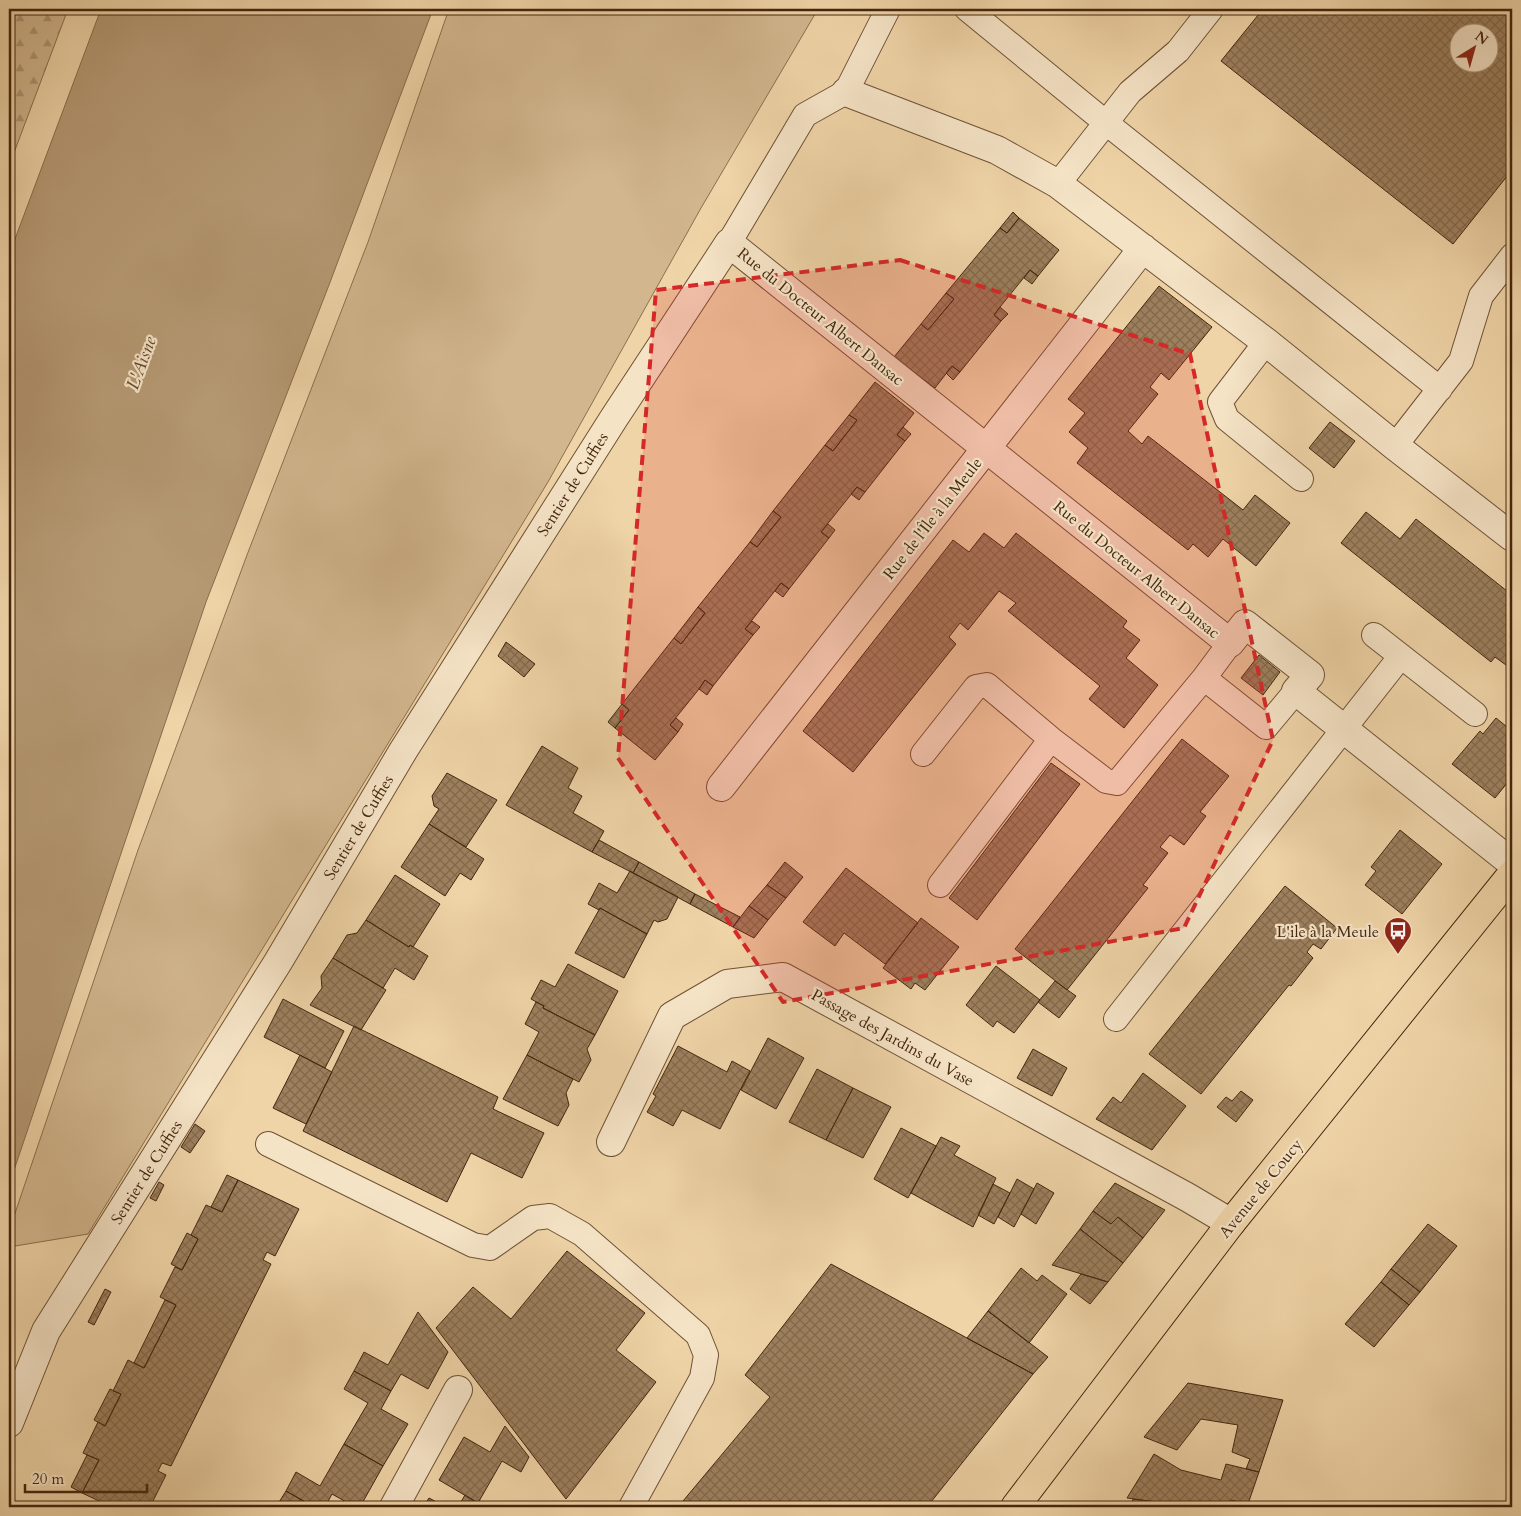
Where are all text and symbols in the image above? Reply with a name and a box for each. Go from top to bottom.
north arrow [1448,22,1498,72]
text: N [1471,27,1492,49]
street label: Rue du Docteur Albert Dansac [733,243,908,391]
water label: L'Aisne [120,332,163,393]
street label: Sentier de Cuffies [532,428,614,541]
street label: Rue de l'Île à la Meule [878,453,987,584]
street label: Rue du Docteur Albert Dansac [1049,496,1224,644]
street label: Sentier de Cuffies [319,771,399,884]
bus stop icon: L'ile à la Meule [1383,916,1413,955]
place label: L'ile à la Meule [1277,921,1379,943]
street label: Passage des Jardins du Vase [807,984,978,1092]
street label: Sentier de Cuffies [106,1116,188,1229]
street label: Avenue de Coucy [1214,1134,1308,1243]
scale bar [25,1461,148,1493]
text: 20 m [32,1469,64,1489]

